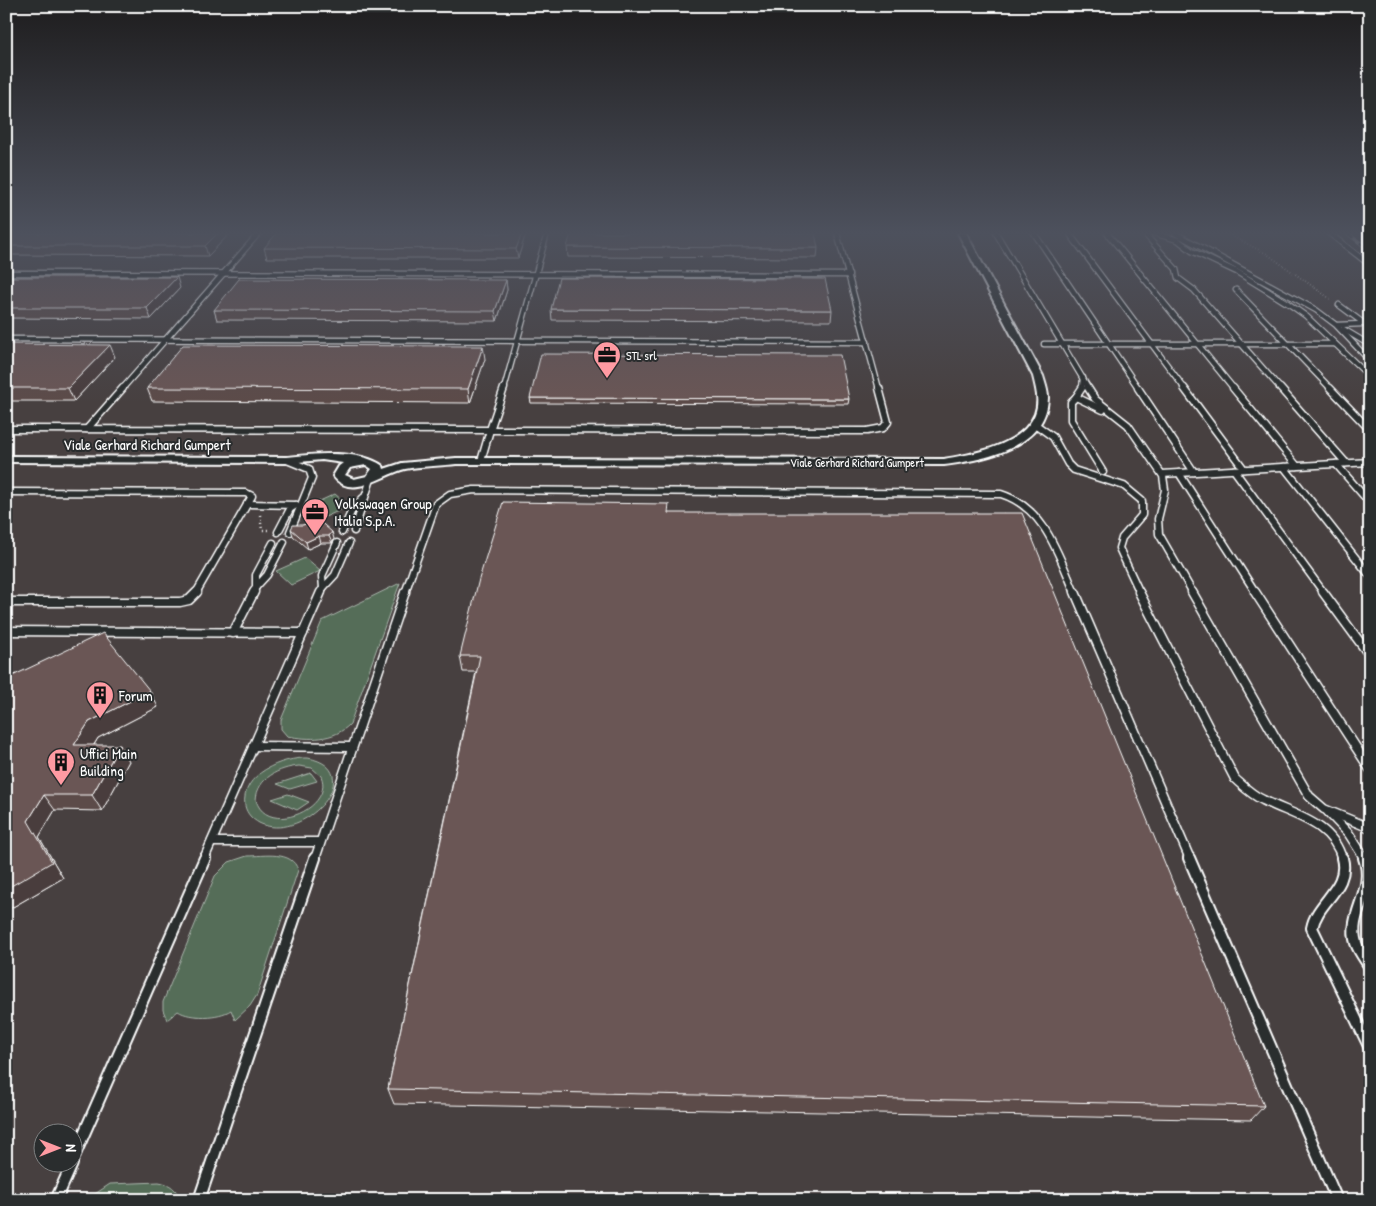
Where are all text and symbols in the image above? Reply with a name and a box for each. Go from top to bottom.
office icon: STL srl [592,340,622,379]
place label: STL srl [626,347,658,364]
street label: Viale Gerhard Richard Gumpert [63,434,231,455]
street label: Viale Gerhard Richard Gumpert [790,454,925,471]
place label: Volkswagen Group Italia S.p.A. [334,493,432,531]
office icon: Volkswagen Group Italia S.p.A. [300,497,330,536]
building icon: Forum [85,680,115,719]
place label: Forum [118,685,153,706]
place label: Uffici Main Building [80,743,137,781]
building icon: Uffici Main Building [46,747,76,786]
north arrow [32,1124,82,1174]
text: N [62,1144,81,1152]

